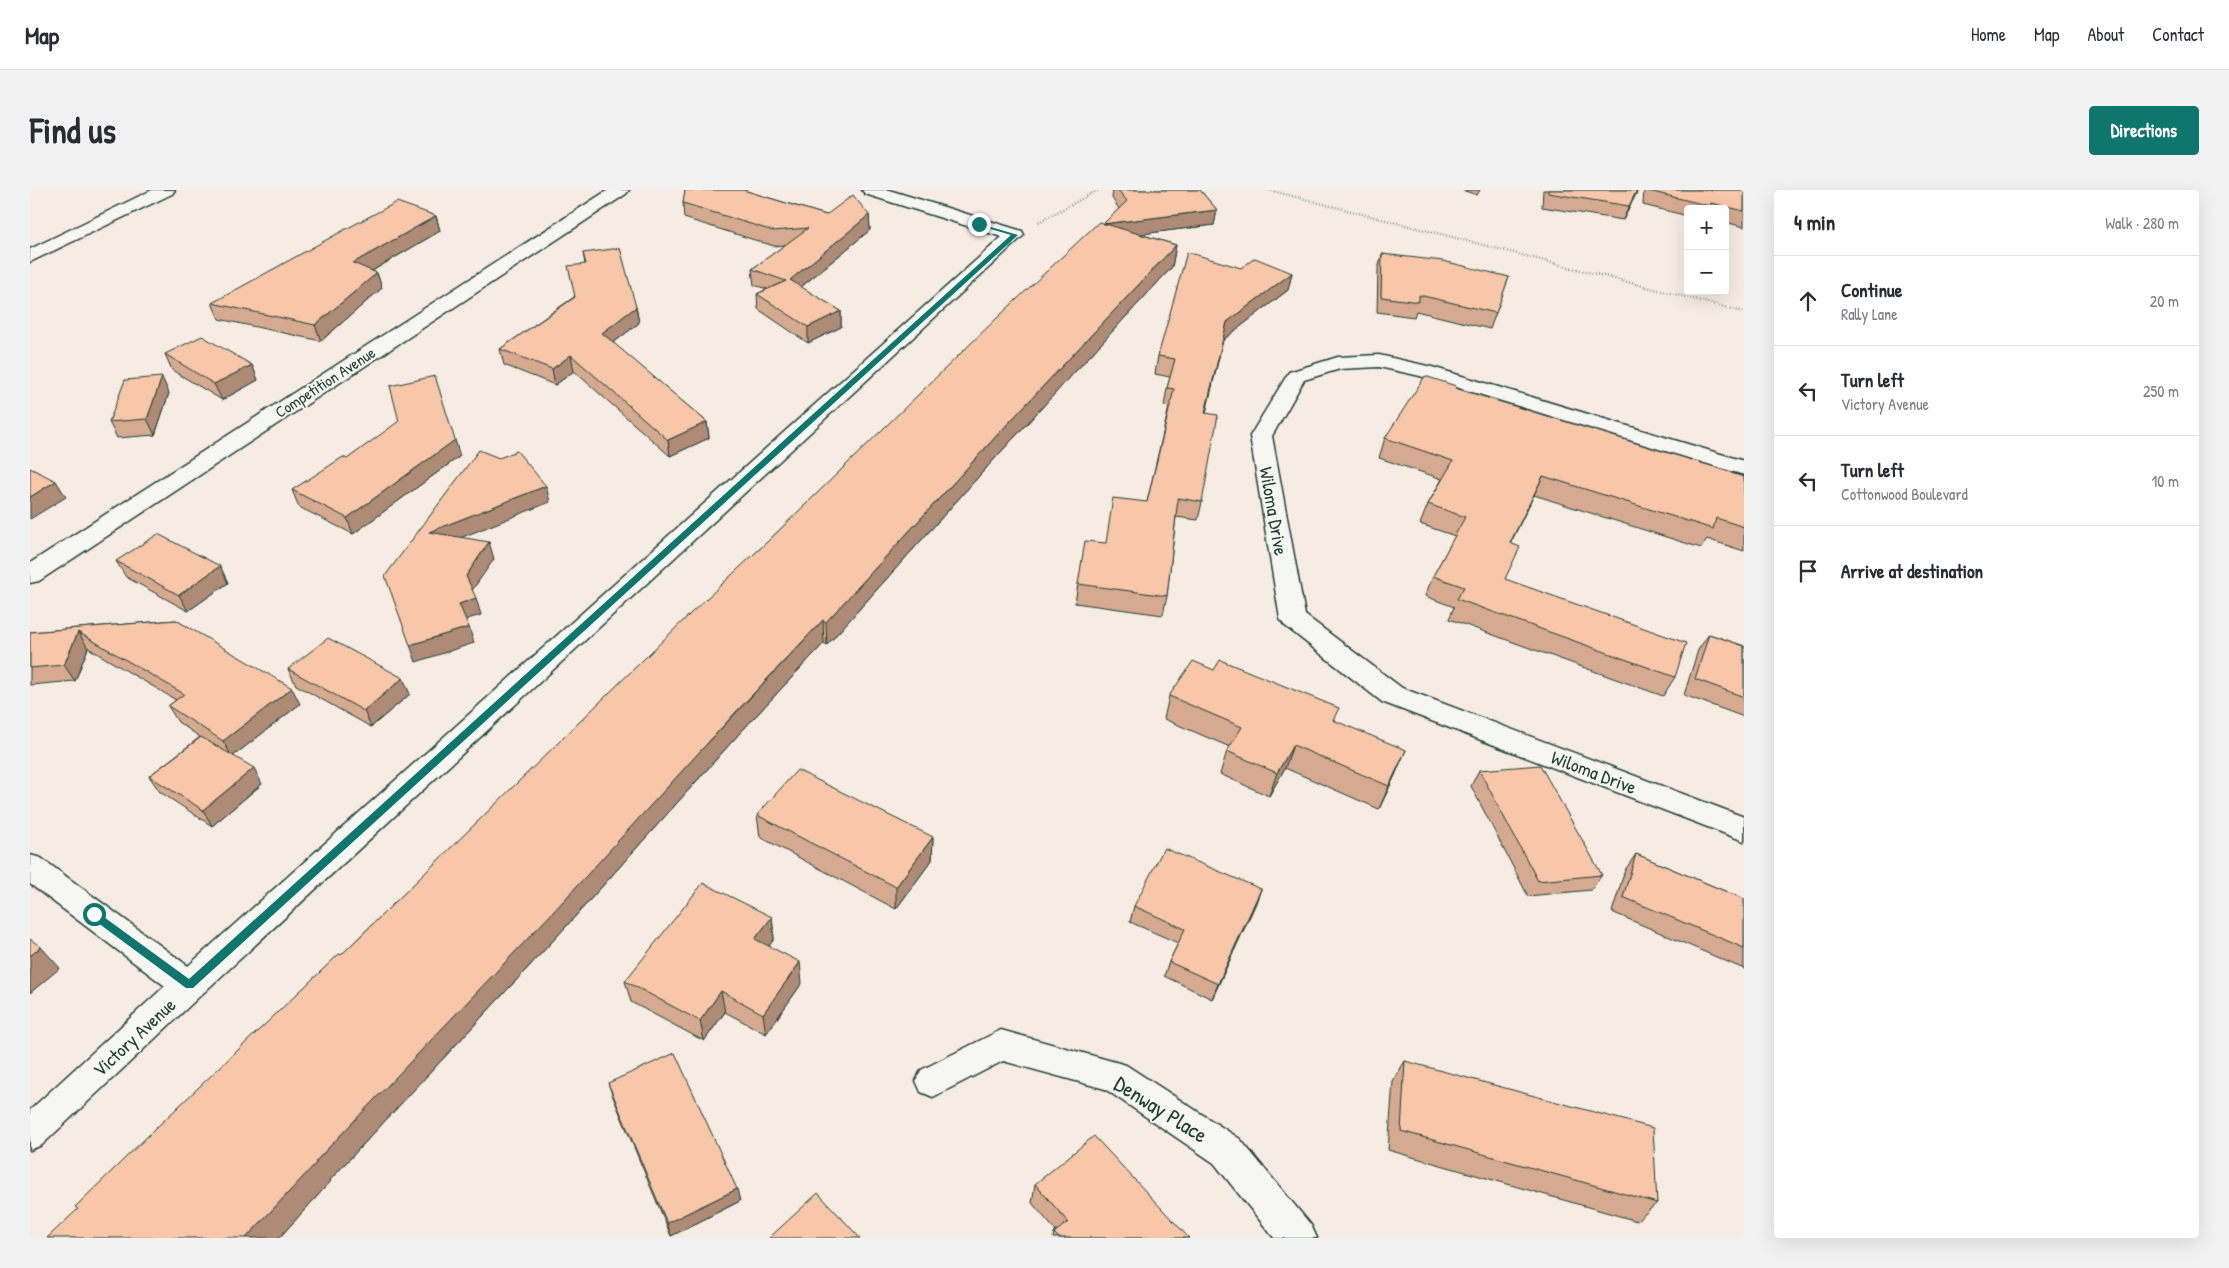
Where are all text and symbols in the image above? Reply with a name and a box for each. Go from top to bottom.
text: Map [25,19,59,51]
text: Home [1971,22,2006,47]
text: Map [2034,22,2059,47]
text: About [2087,22,2124,47]
text: Contact [2152,22,2204,47]
button: Directions [2089,106,2199,155]
text: Find us [30,107,116,154]
map controls [1684,205,1729,295]
button: + [1684,205,1729,250]
text: 4 min [1794,208,1835,237]
text: Walk · 280 m [2105,212,2179,234]
route end [968,213,991,236]
button: − [1684,250,1729,295]
text: Continue [1841,277,1902,303]
icon: ahead [1794,287,1822,315]
text: 20 m [2150,290,2179,312]
text: Rally Lane [1841,303,1898,325]
street label: Competition Avenue [271,341,380,423]
text: Turn left [1841,367,1904,393]
icon: left [1794,377,1822,405]
text: 250 m [2143,380,2179,402]
text: Victory Avenue [1841,393,1929,415]
text: Turn left [1841,457,1904,483]
street label: Wiloma Drive [1253,465,1295,558]
icon: left [1794,467,1822,495]
text: 10 m [2151,470,2179,492]
text: Cottonwood Boulevard [1841,483,1968,505]
icon: arrive [1794,557,1822,585]
text: Arrive at destination [1841,558,1983,584]
street label: Wiloma Drive [1548,744,1641,800]
route start [83,903,106,926]
street label: Victory Avenue [87,992,181,1082]
street label: Denway Place [1109,1069,1214,1150]

